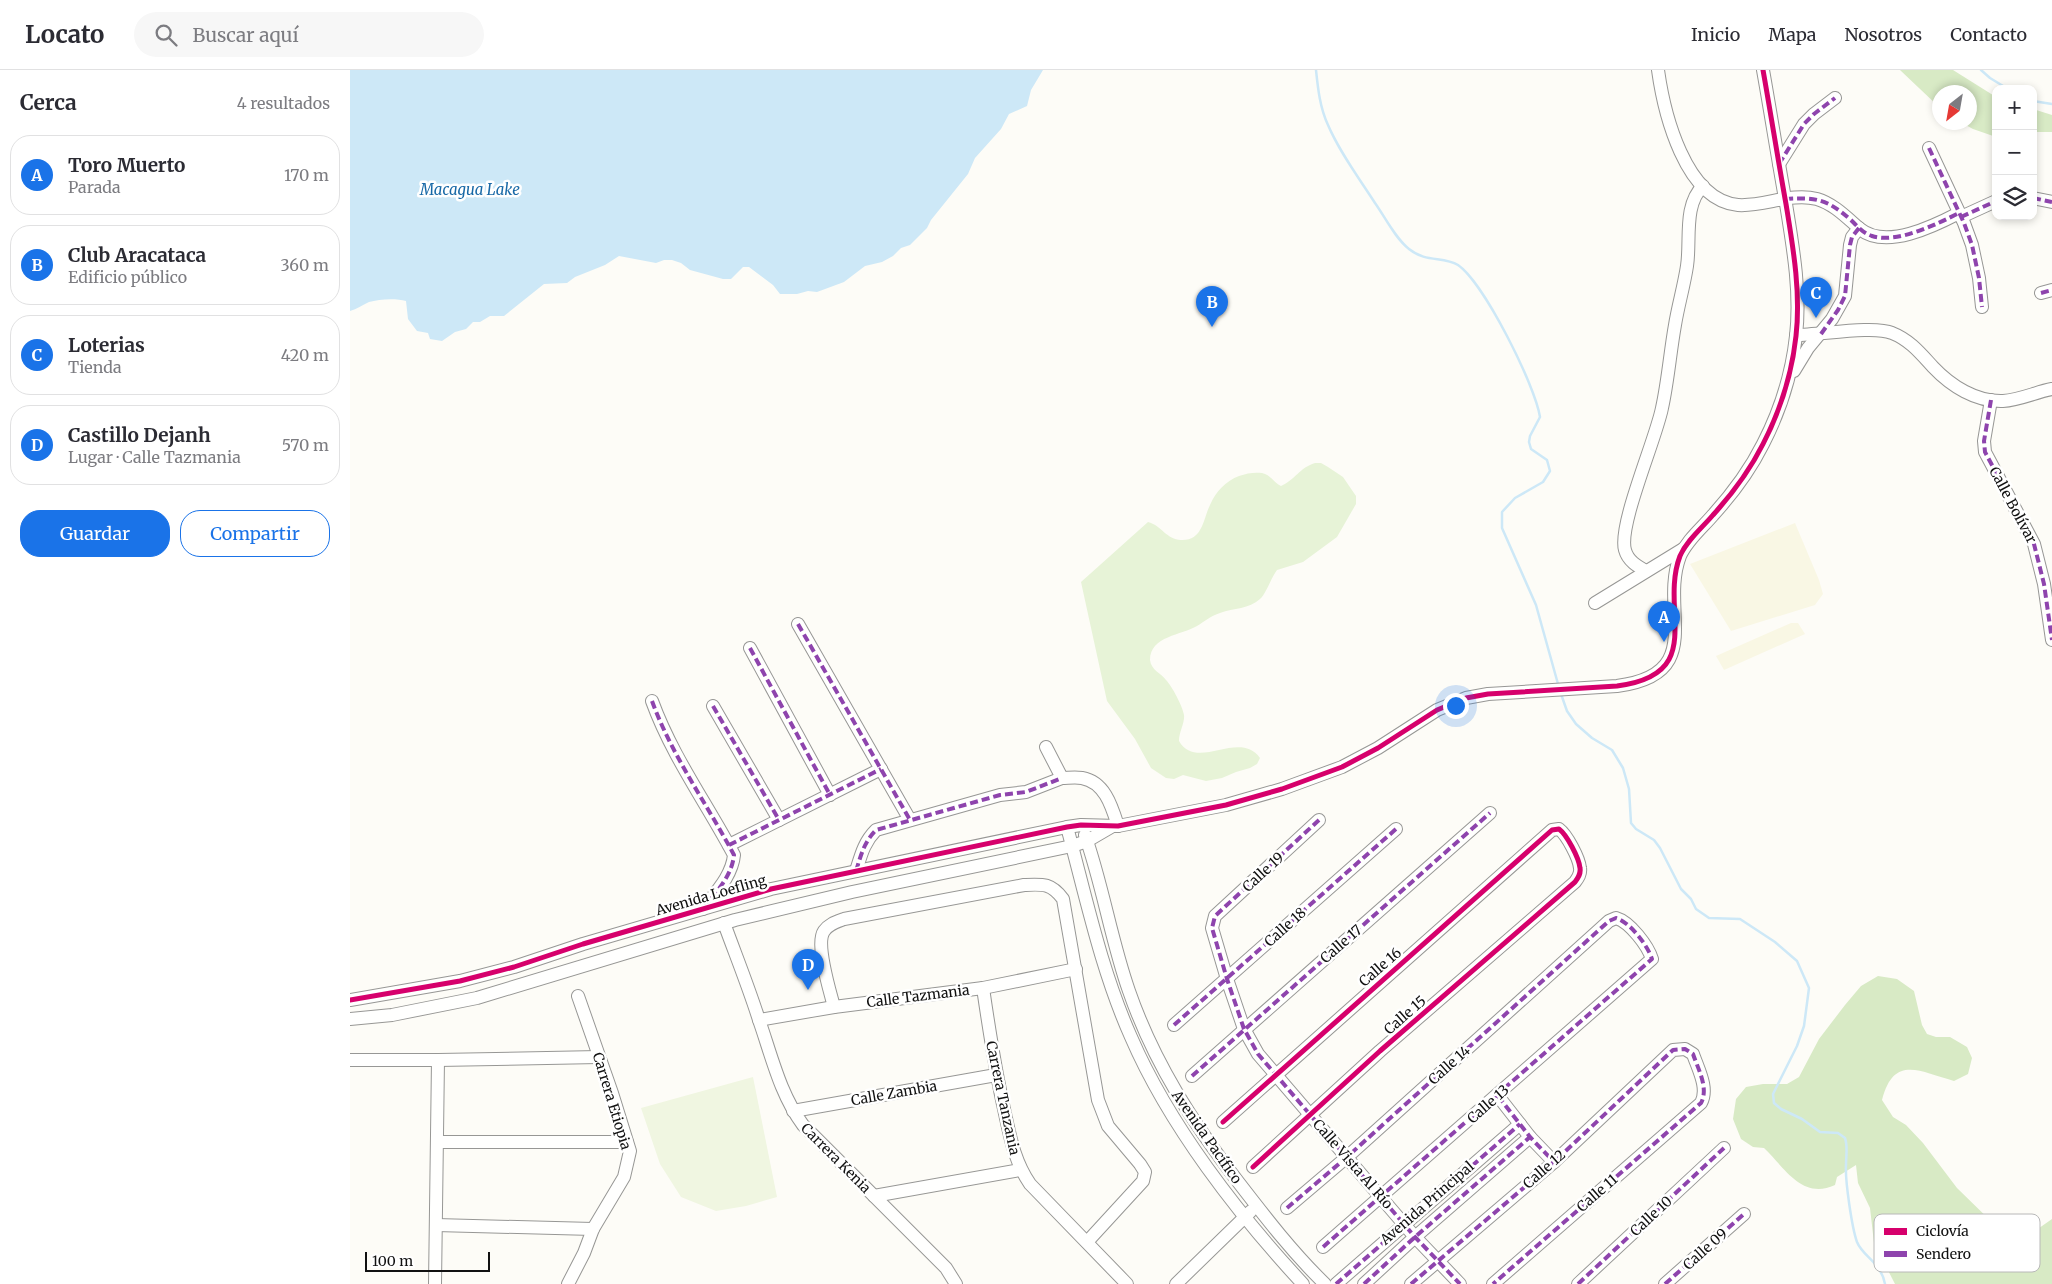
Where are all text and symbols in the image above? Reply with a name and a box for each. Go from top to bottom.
search box [134,12,484,57]
text: Locato [25,19,104,50]
icon: search [152,21,180,49]
text: Buscar aquí [192,23,299,47]
text: Inicio [1691,23,1740,46]
text: Mapa [1768,23,1817,46]
text: Nosotros [1845,23,1922,46]
text: Contacto [1950,23,2027,46]
north arrow [1932,85,1977,130]
map controls [1992,85,2037,220]
button: + [1992,85,2037,130]
text: Cerca [20,89,77,116]
text: 4 resultados [237,93,330,113]
button: − [1992,130,2037,175]
text: Toro Muerto [68,153,185,177]
text: A [31,165,43,185]
text: 170 m [284,165,329,185]
button: layers [1992,175,2037,220]
text: Parada [68,177,121,197]
water label: Macagua Lake [419,180,520,199]
text: Club Aracataca [68,243,206,267]
text: B [31,255,43,275]
text: 360 m [280,255,329,275]
text: Edificio público [68,267,187,287]
pin: C [1800,277,1832,318]
pin: B [1196,286,1228,327]
text: Loterias [68,333,145,357]
text: C [32,345,42,365]
text: 420 m [281,345,329,365]
text: Tienda [68,357,122,377]
text: Castillo Dejanh [68,423,211,447]
text: D [31,435,43,455]
text: 570 m [282,435,329,455]
text: Lugar · Calle Tazmania [68,447,241,467]
street label: Calle Bolívar [1985,464,2041,546]
button: Guardar [20,510,170,557]
button: Compartir [180,510,330,557]
pin: A [1648,601,1680,642]
your location [1443,693,1469,719]
street label: Calle 19 [1238,848,1288,896]
street label: Avenida Loefling [653,870,769,920]
street label: Calle 18 [1260,903,1310,951]
street label: Calle 17 [1316,921,1366,967]
street label: Calle 16 [1355,944,1405,990]
pin: D [792,949,824,990]
street label: Calle Tazmania [866,981,971,1011]
street label: Calle 15 [1380,992,1430,1038]
street label: Carrera Tanzania [982,1039,1024,1157]
street label: Calle 14 [1424,1041,1474,1089]
street label: Carrera Etiopia [589,1050,635,1152]
street label: Calle Zambia [850,1076,939,1109]
street label: Calle 13 [1463,1081,1513,1127]
street label: Avenida Pacífico [1167,1086,1246,1187]
street label: Calle Vista Al Río [1309,1115,1397,1213]
street label: Carrera Kenia [797,1119,875,1197]
street label: Calle 12 [1519,1146,1569,1192]
street label: Avenida Principal [1376,1157,1478,1249]
street label: Calle 11 [1573,1170,1621,1216]
street label: Calle 10 [1626,1192,1676,1240]
legend [1874,1214,2040,1272]
text: Ciclovía [1916,1222,1969,1240]
street label: Calle 09 [1679,1224,1731,1274]
text: Sendero [1916,1245,1971,1263]
scale bar [365,1249,490,1272]
text: 100 m [372,1252,413,1270]

